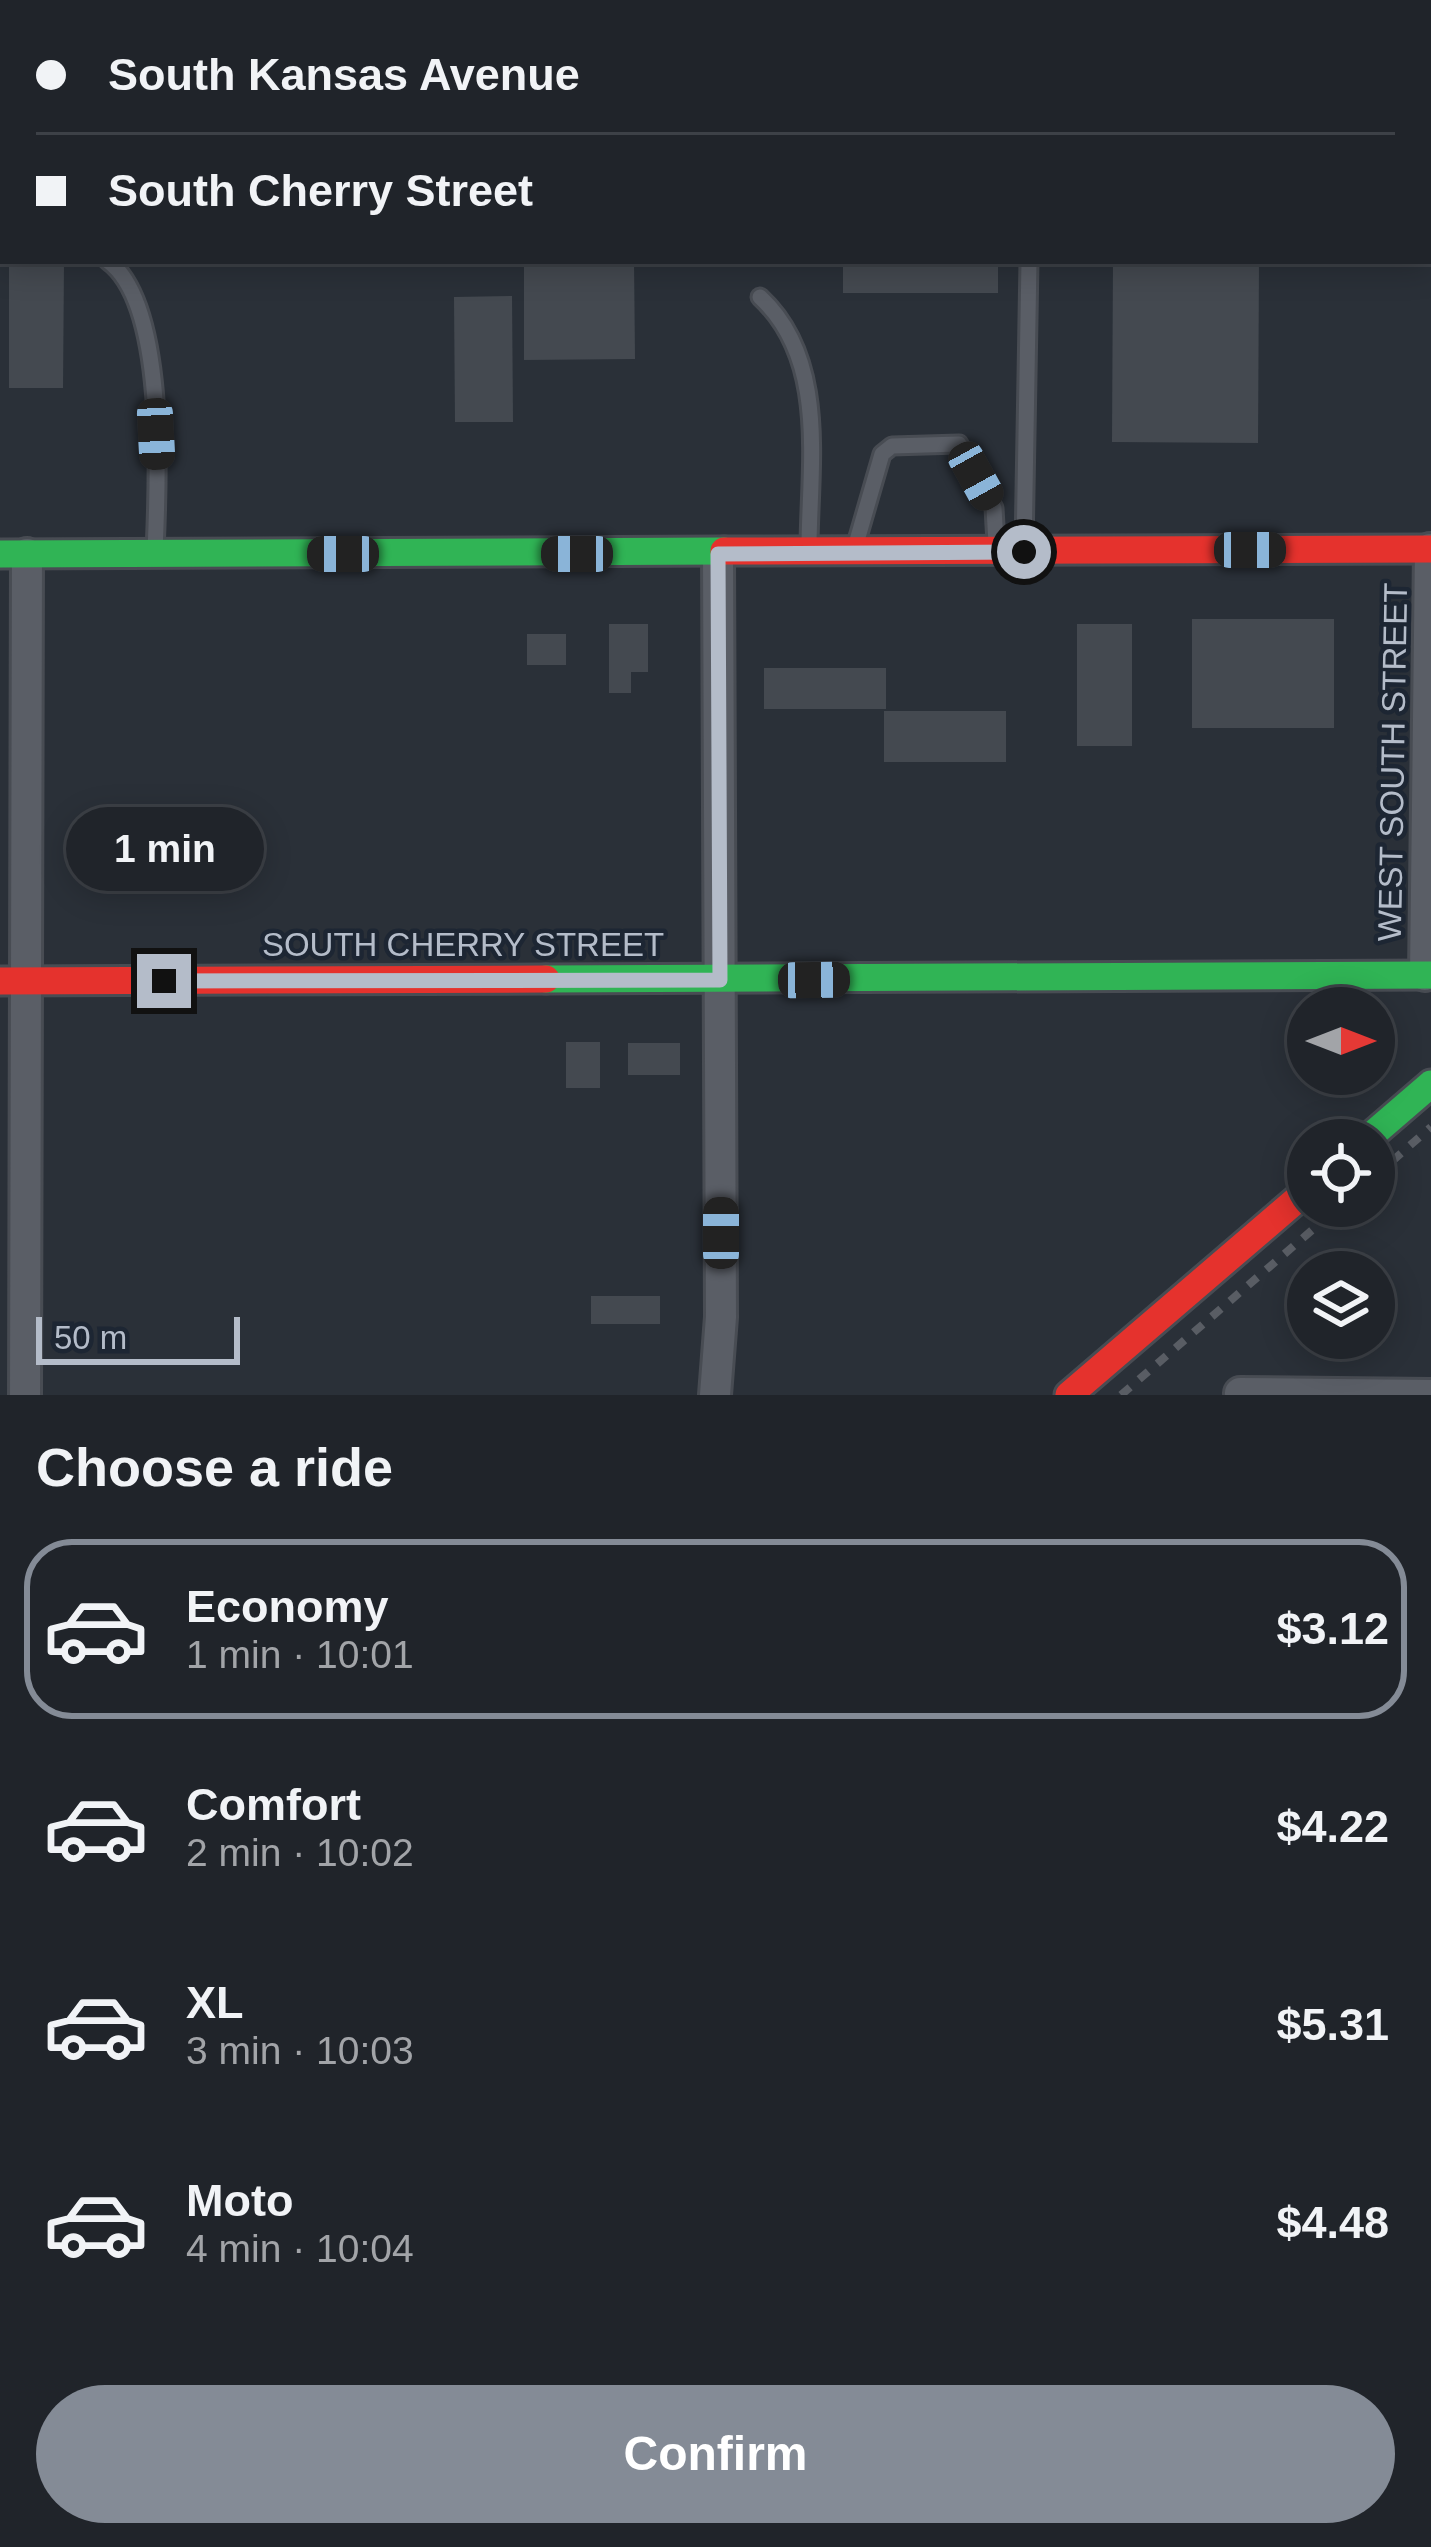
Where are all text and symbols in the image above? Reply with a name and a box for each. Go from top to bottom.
text: South Kansas Avenue [108,49,580,100]
text: South Cherry Street [108,165,533,216]
car [136,397,176,471]
car [943,436,1009,516]
route start [997,525,1051,579]
car [1214,532,1286,568]
car [307,536,379,572]
car [541,536,613,572]
street label: WEST SOUTH STREET [1371,582,1414,942]
callout: 1 min [65,807,263,891]
text: 1 min [114,827,216,870]
street label: SOUTH CHERRY STREET [262,926,664,963]
route end [137,954,191,1008]
car [778,961,850,999]
north arrow [1287,987,1395,1095]
map controls [1287,987,1395,1359]
button: locate [1287,1119,1395,1227]
car [703,1197,739,1269]
button: layers [1287,1251,1395,1359]
scale bar [36,1311,240,1364]
text: 50 m [54,1319,127,1356]
text: Choose a ride [36,1437,393,1497]
icon: car [42,1575,150,1683]
text: Economy [186,1581,389,1632]
text: $3.12 [1276,1603,1389,1654]
text: 1 min · 10:01 [186,1633,414,1676]
icon: car [42,1773,150,1881]
text: Comfort [186,1779,361,1830]
text: $4.22 [1276,1801,1389,1852]
text: 2 min · 10:02 [186,1831,414,1874]
icon: car [42,1971,150,2079]
text: XL [186,1977,244,2028]
text: $5.31 [1276,1999,1389,2050]
text: 3 min · 10:03 [186,2029,414,2072]
icon: car [42,2169,150,2277]
text: Moto [186,2175,293,2226]
text: $4.48 [1276,2197,1389,2248]
text: 4 min · 10:04 [186,2227,414,2270]
button: Confirm [36,2385,1395,2523]

